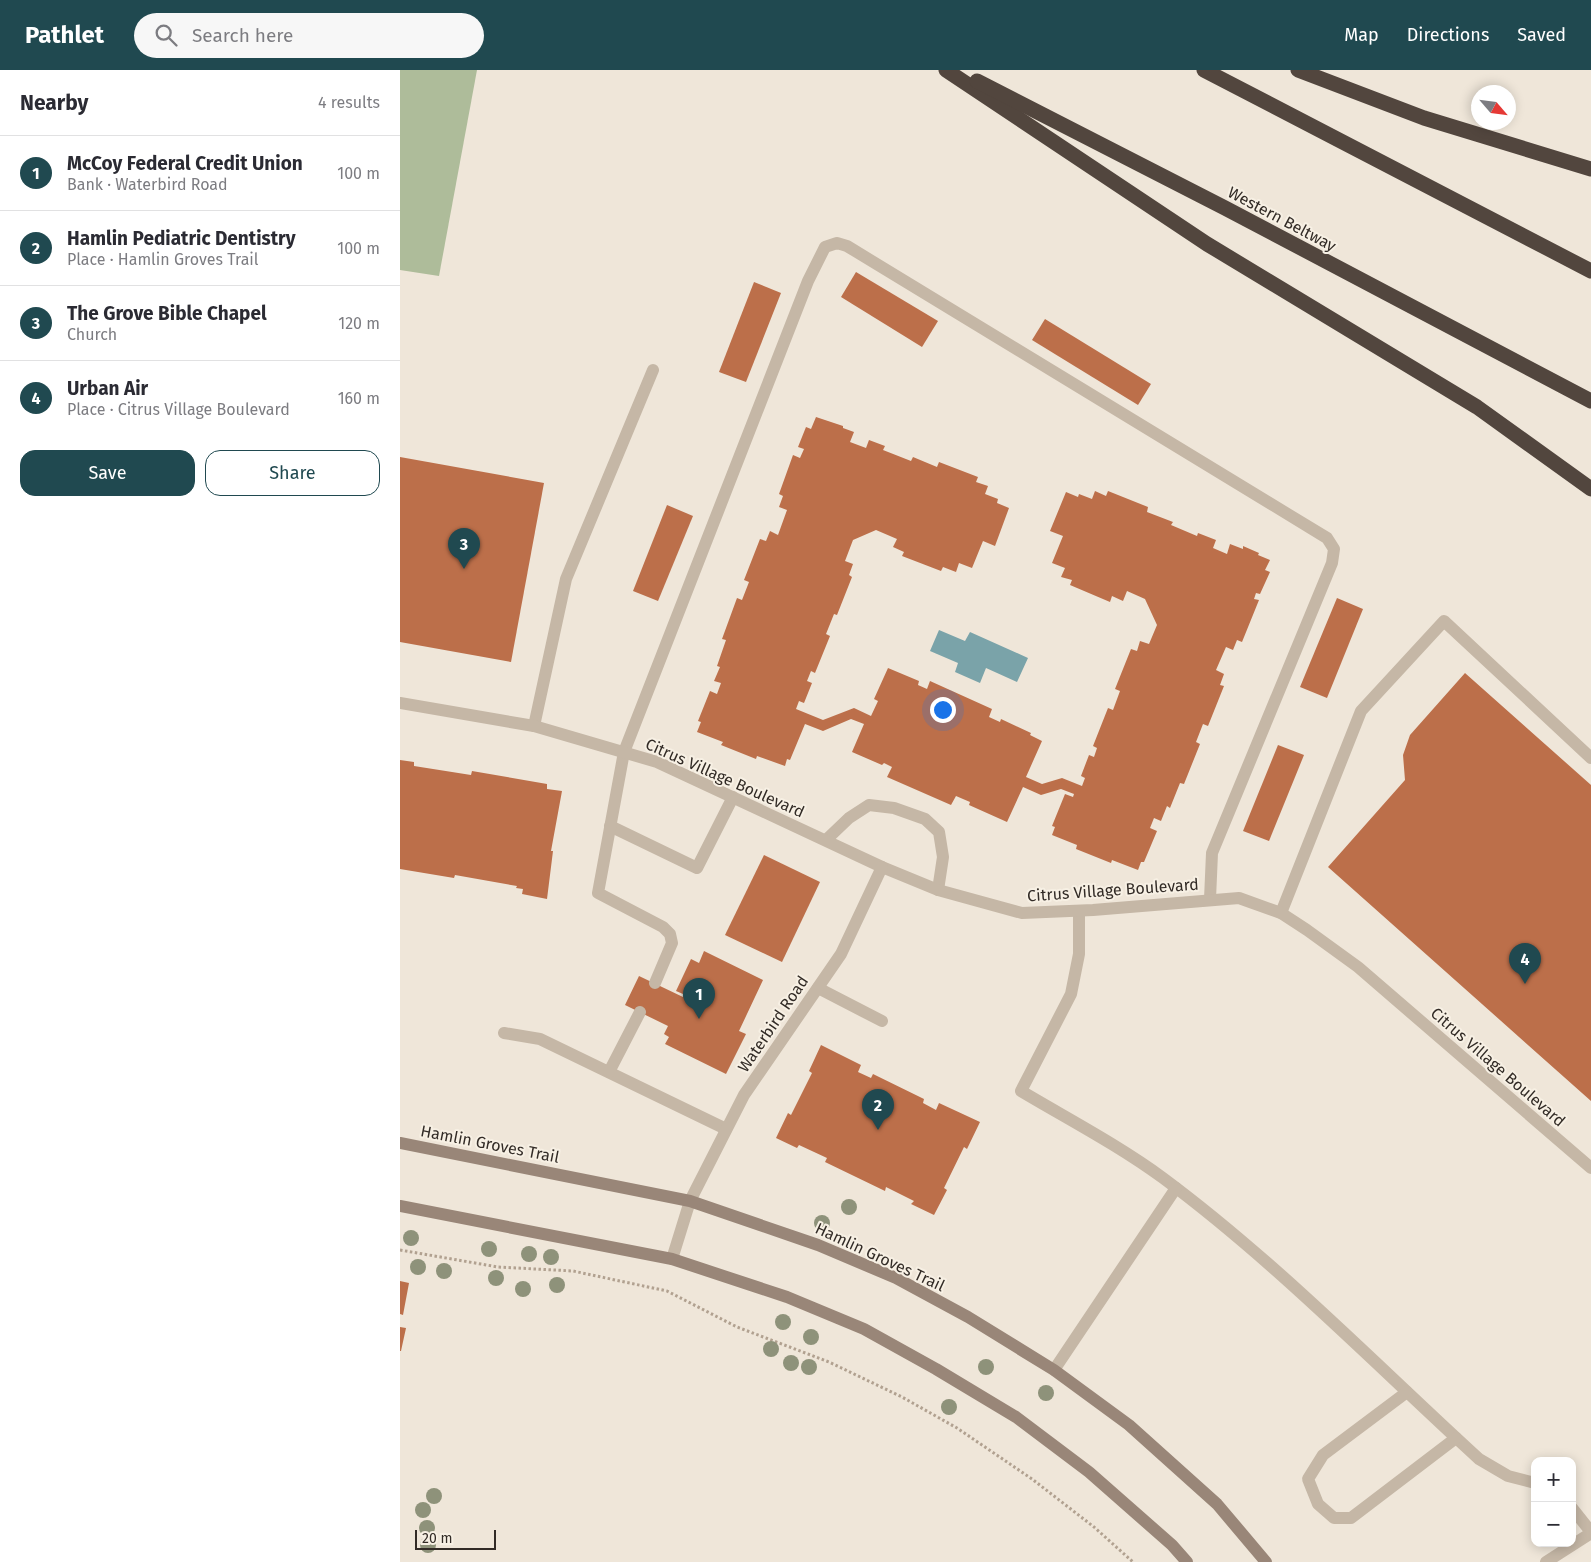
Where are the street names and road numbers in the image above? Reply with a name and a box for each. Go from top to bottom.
street label: Western Beltway [1225,182,1339,256]
street label: Citrus Village Boulevard [643,734,807,822]
street label: Citrus Village Boulevard [1027,875,1199,905]
street label: Waterbird Road [734,972,812,1076]
street label: Citrus Village Boulevard [1427,1003,1569,1131]
street label: Hamlin Groves Trail [419,1121,561,1167]
street label: Hamlin Groves Trail [812,1219,948,1295]

